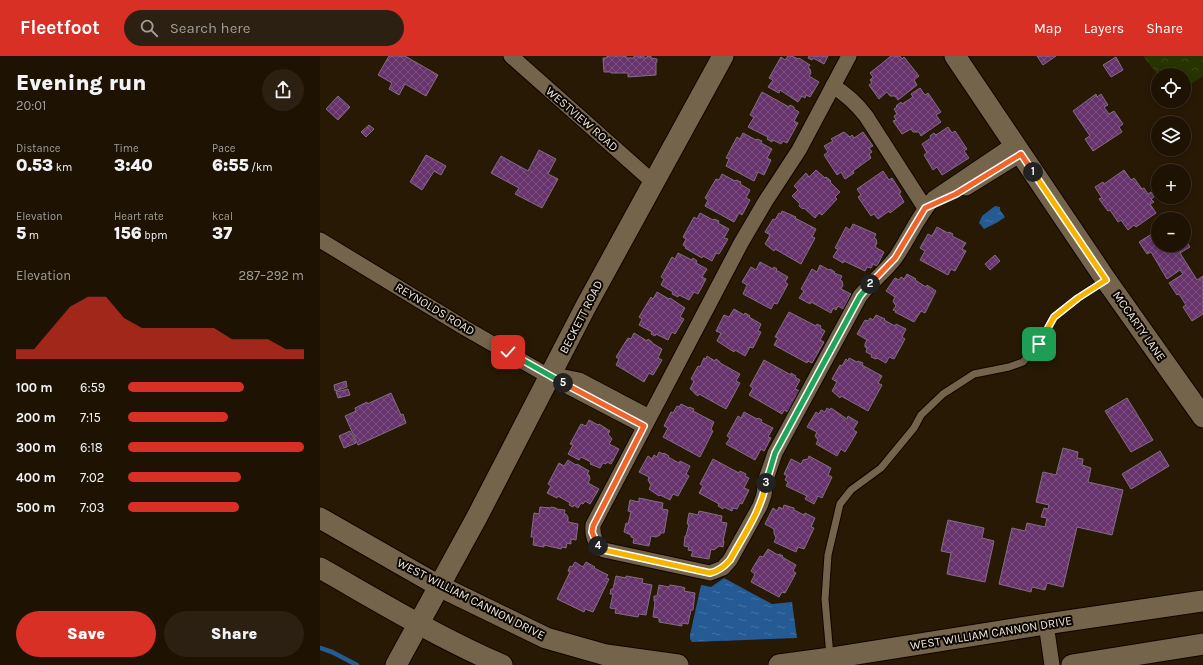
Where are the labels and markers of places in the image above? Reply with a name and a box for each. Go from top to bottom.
pin: 1 [1023,162,1043,182]
pin: 2 [860,274,880,294]
pin [1022,327,1056,361]
pin [491,335,525,369]
pin: 5 [553,373,573,393]
pin: 3 [756,473,776,493]
pin: 4 [588,536,608,556]

